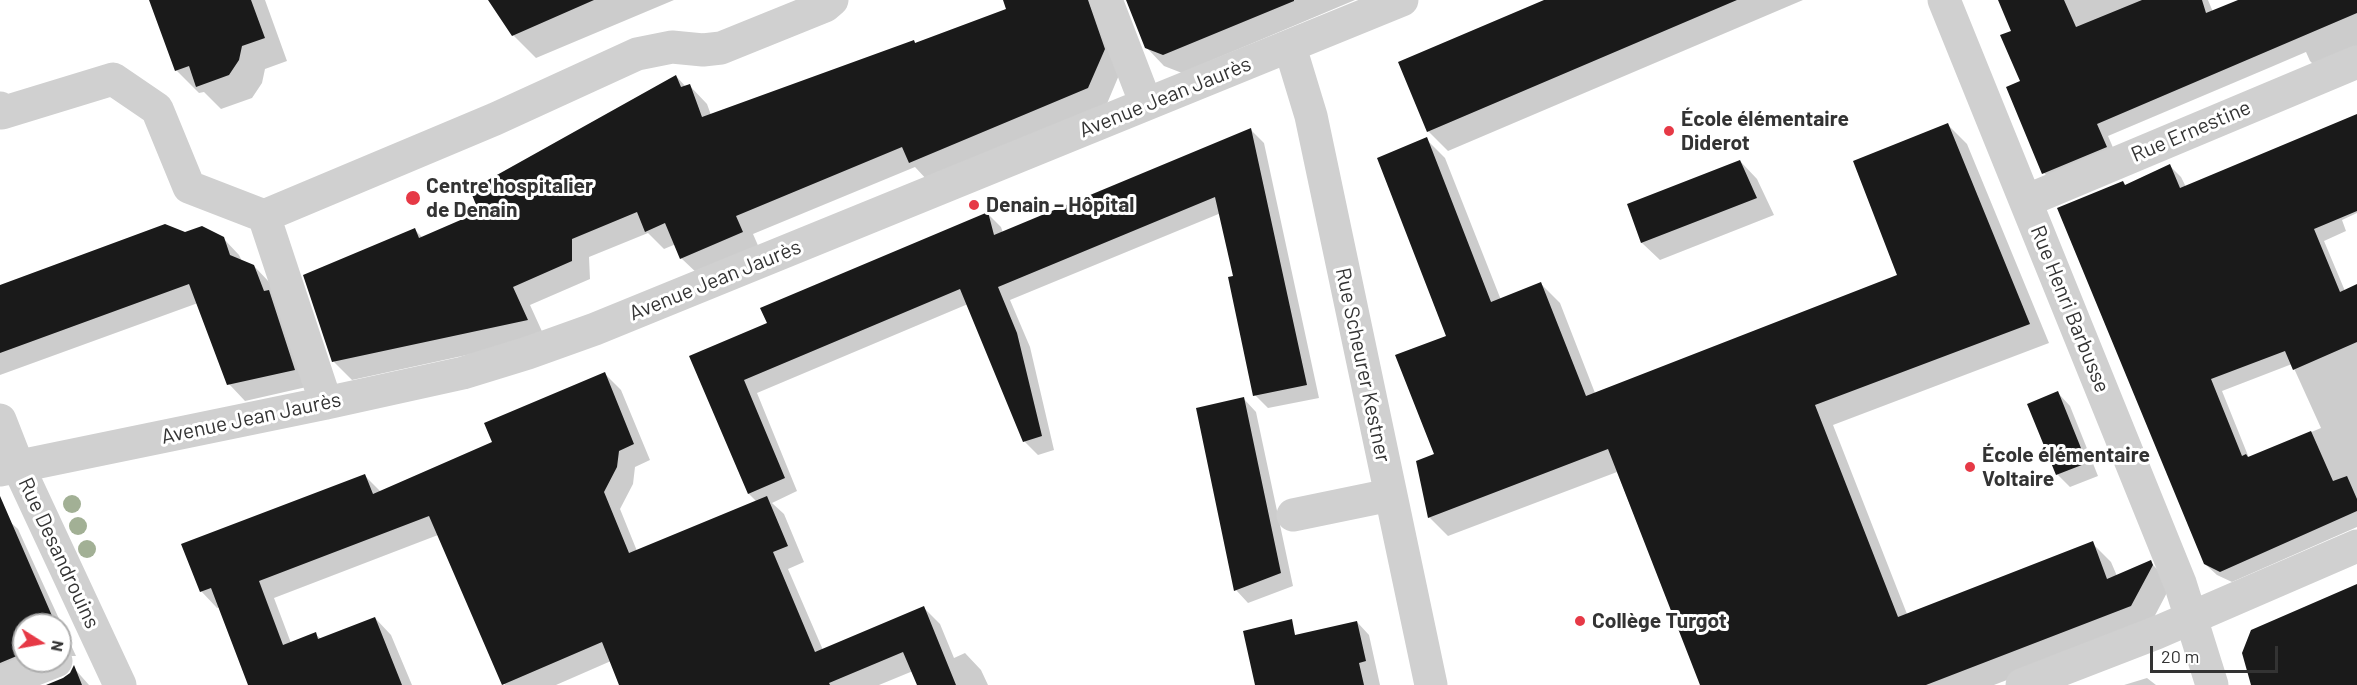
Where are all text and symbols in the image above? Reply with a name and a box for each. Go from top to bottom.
street label: Avenue Jean Jaurès [1075,51,1255,143]
street label: Rue Ernestine [2127,94,2255,168]
place label: École élémentaire Diderot [1681,106,1849,156]
marker: École élémentaire Diderot [1662,124,1676,138]
place label: Centre hospitalier de Denain [426,173,593,223]
marker: Centre hospitalier de Denain [404,189,422,207]
place label: Denain – Hôpital [986,192,1134,218]
marker: Denain – Hôpital [967,198,981,212]
street label: Rue Henri Barbusse [2025,222,2115,396]
street label: Avenue Jean Jaurès [625,234,805,326]
street label: Rue Scheurer Kestner [1330,265,1396,465]
street label: Avenue Jean Jaurès [159,387,343,449]
place label: École élémentaire Voltaire [1982,442,2150,492]
marker: École élémentaire Voltaire [1963,460,1977,474]
street label: Rue Desandrouins [13,473,105,633]
place label: Collège Turgot [1592,608,1727,634]
north arrow [12,613,72,673]
marker: Collège Turgot [1573,614,1587,628]
scale bar [2153,634,2280,672]
text: N [48,639,69,653]
text: 20 m [2161,645,2199,667]

